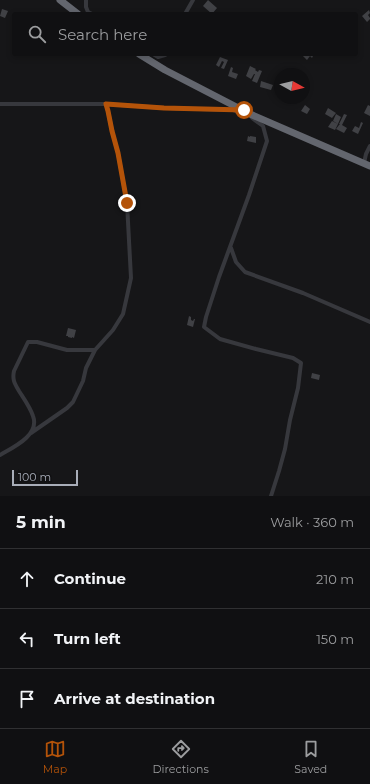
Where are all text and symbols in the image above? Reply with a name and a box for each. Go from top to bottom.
search box [12,12,358,56]
icon: search [26,23,48,45]
text: Search here [58,25,147,44]
north arrow [274,68,310,104]
route start [235,101,253,119]
route end [118,194,136,212]
scale bar [12,468,78,487]
text: 100 m [18,470,51,484]
text: 5 min [16,512,66,532]
text: Walk · 360 m [270,514,354,530]
icon: ahead [16,568,38,590]
text: Continue [54,569,126,588]
text: 210 m [316,571,354,587]
icon: left [16,628,38,650]
text: Turn left [54,629,121,648]
text: 150 m [316,631,354,647]
icon: arrive [16,688,38,710]
text: Arrive at destination [54,689,215,708]
tab: Map [43,738,67,776]
tab: Directions [153,738,209,776]
tab: Saved [294,738,327,776]

